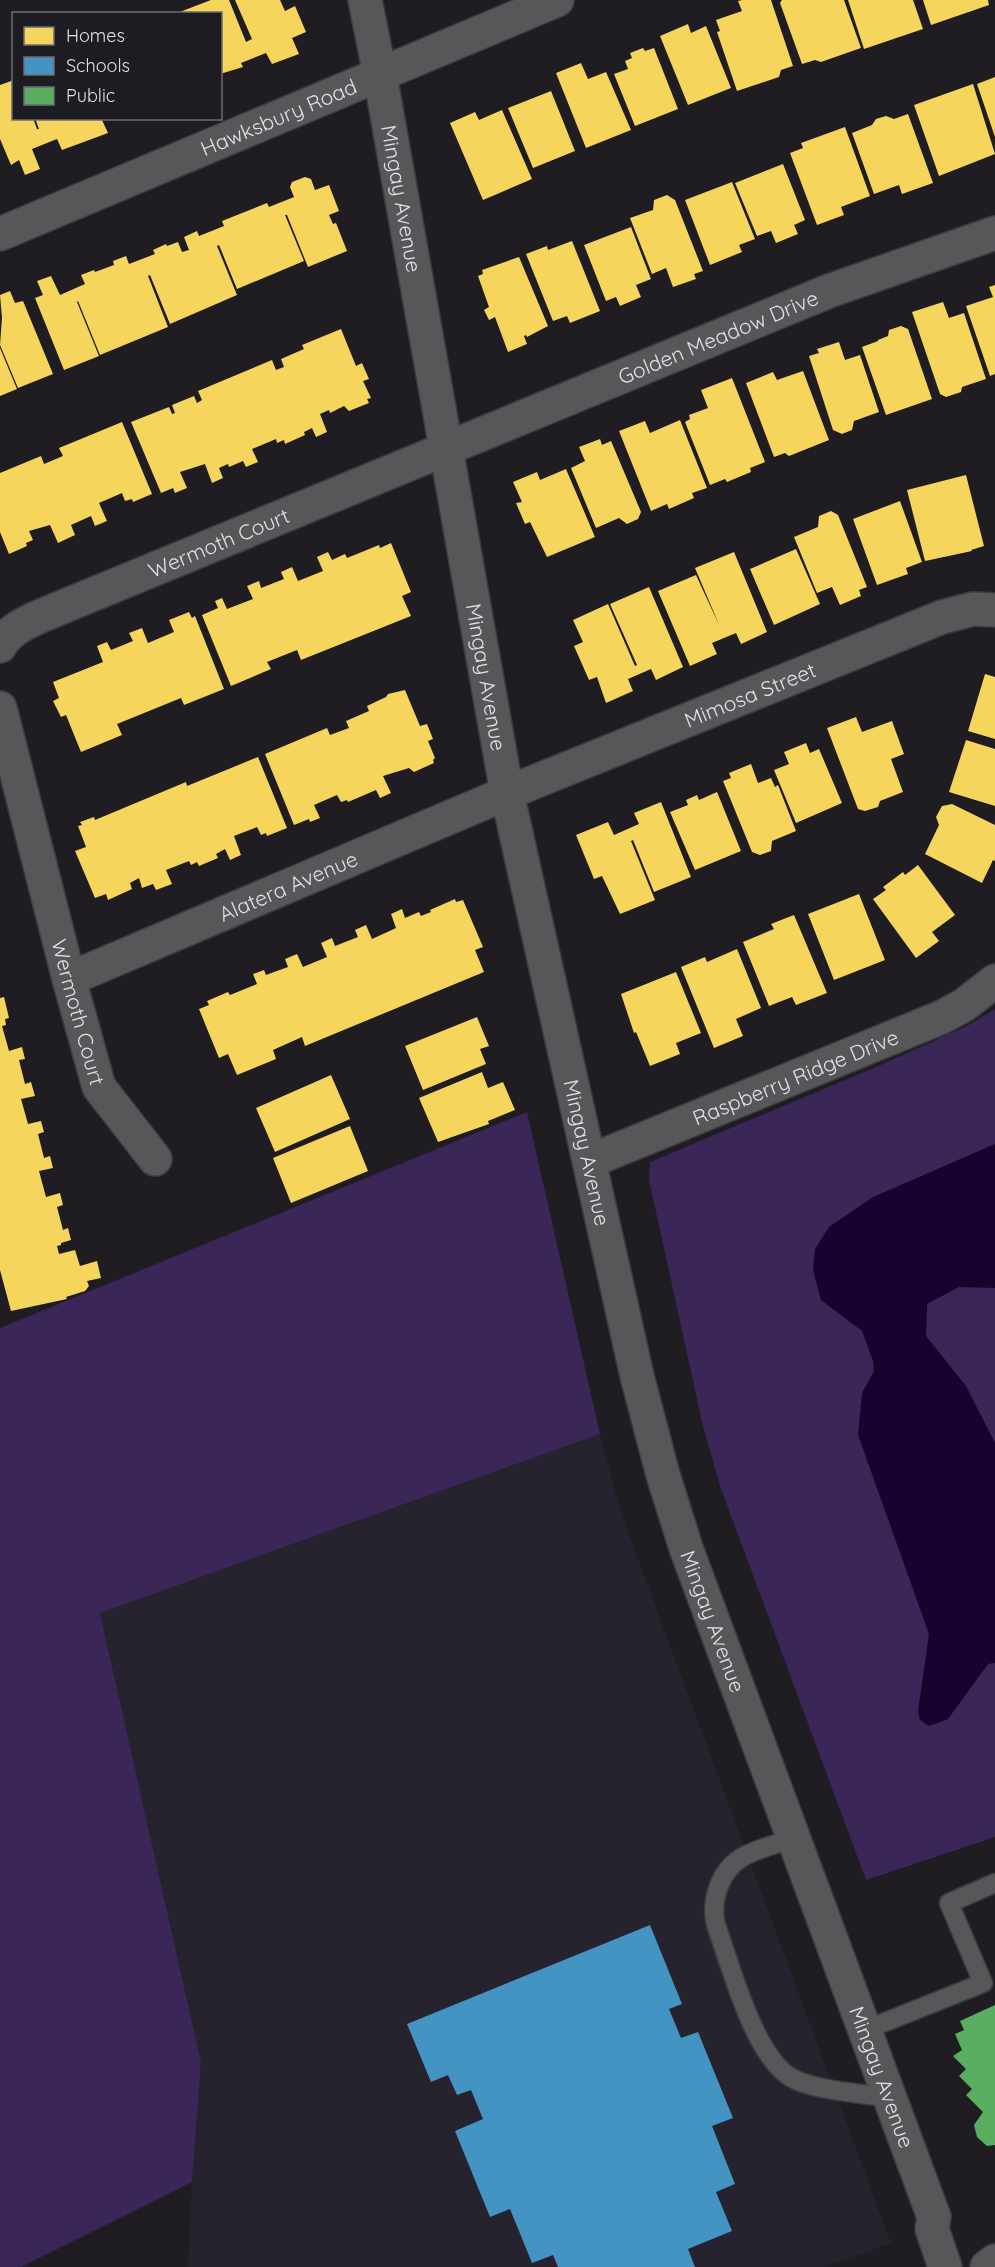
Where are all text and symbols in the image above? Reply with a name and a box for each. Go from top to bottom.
legend [12,12,222,120]
text: Homes [66,24,125,47]
text: Schools [66,54,130,77]
street label: Hawksbury Road [196,73,360,161]
text: Public [66,84,115,107]
street label: Mingay Avenue [376,123,428,274]
street label: Golden Meadow Drive [614,284,822,390]
street label: Wermoth Court [144,502,293,583]
street label: Mingay Avenue [461,601,512,753]
street label: Mimosa Street [680,656,820,733]
street label: Alatera Avenue [215,845,361,927]
street label: Wermoth Court [46,936,111,1088]
street label: Raspberry Ridge Drive [689,1023,902,1131]
street label: Mingay Avenue [558,1077,616,1228]
street label: Mingay Avenue [675,1547,751,1696]
street label: Mingay Avenue [844,2002,920,2151]

